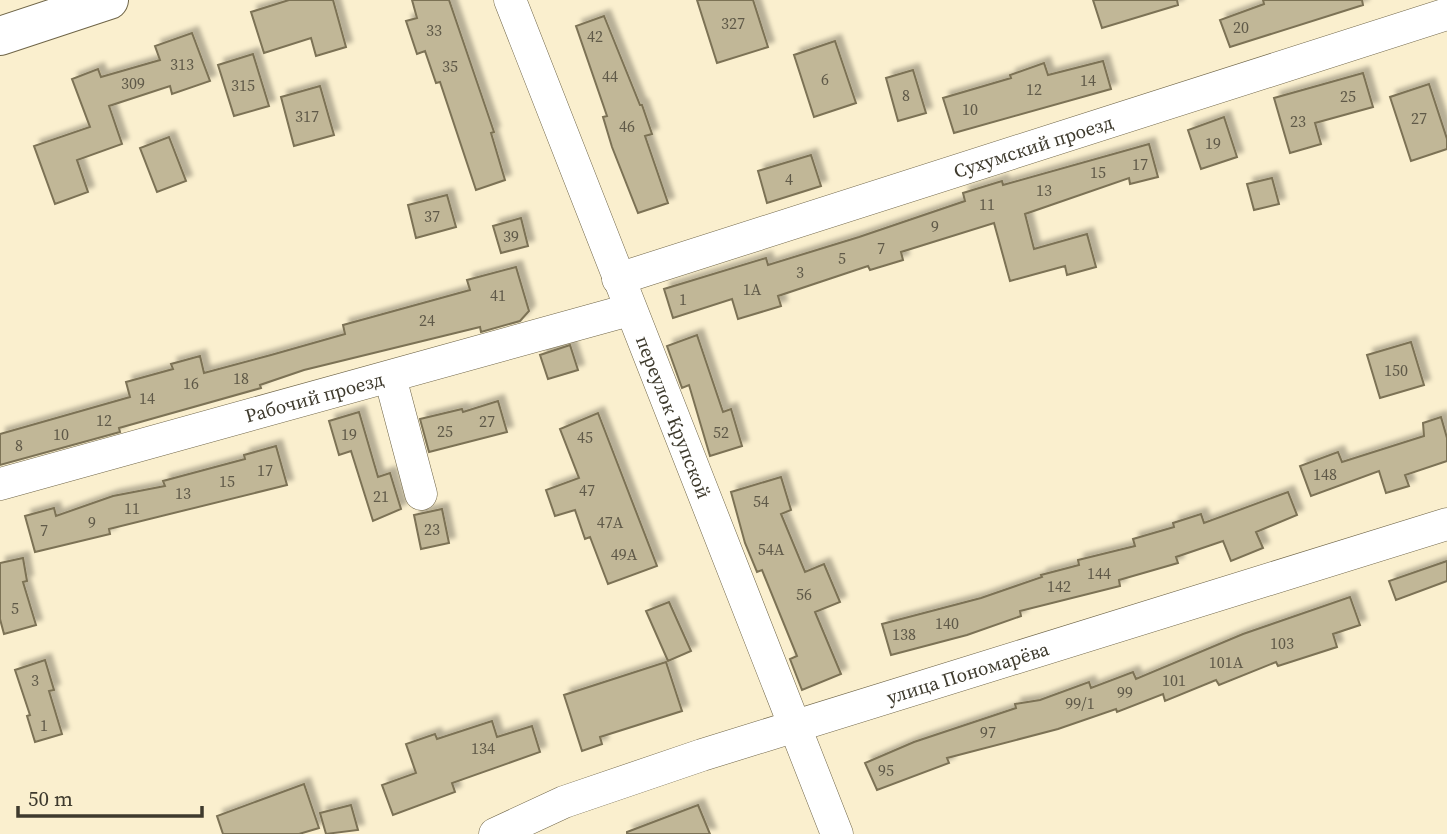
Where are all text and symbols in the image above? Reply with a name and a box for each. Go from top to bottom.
house number: 327 [721,12,745,34]
house number: 20 [1233,16,1249,38]
house number: 33 [426,19,442,41]
house number: 42 [587,25,603,47]
house number: 313 [170,53,194,75]
house number: 35 [442,55,458,77]
house number: 44 [602,65,618,87]
house number: 6 [821,68,829,90]
house number: 14 [1080,69,1096,91]
house number: 309 [121,72,145,94]
house number: 315 [231,74,255,96]
house number: 12 [1026,78,1042,100]
house number: 8 [902,84,910,106]
house number: 25 [1340,85,1356,107]
house number: 10 [962,98,978,120]
house number: 317 [295,105,319,127]
house number: 27 [1411,107,1427,129]
street label: Сухумский проезд [950,109,1117,184]
house number: 23 [1290,110,1306,132]
house number: 46 [619,115,635,137]
house number: 19 [1205,132,1221,154]
house number: 17 [1132,153,1148,175]
house number: 15 [1090,161,1106,183]
house number: 4 [785,168,793,190]
house number: 13 [1036,179,1052,201]
house number: 11 [979,193,995,215]
house number: 37 [424,205,440,227]
house number: 9 [931,215,939,237]
house number: 39 [503,225,519,247]
house number: 7 [877,237,885,259]
house number: 5 [838,247,846,269]
house number: 3 [796,261,804,283]
house number: 1А [743,278,762,300]
house number: 41 [490,284,506,306]
house number: 1 [679,288,687,310]
house number: 24 [419,309,435,331]
street label: переулок Крупской [630,332,717,502]
house number: 150 [1384,359,1408,381]
street label: Рабочий проезд [242,365,387,429]
house number: 18 [233,367,249,389]
house number: 16 [183,372,199,394]
house number: 14 [139,387,155,409]
house number: 12 [96,409,112,431]
house number: 27 [479,410,495,432]
house number: 25 [437,420,453,442]
house number: 52 [713,421,729,443]
house number: 10 [53,423,69,445]
house number: 19 [341,423,357,445]
house number: 45 [577,426,593,448]
house number: 8 [15,434,23,456]
house number: 17 [257,459,273,481]
house number: 148 [1313,463,1337,485]
house number: 15 [219,470,235,492]
house number: 47 [579,479,595,501]
house number: 13 [175,482,191,504]
house number: 21 [373,485,389,507]
house number: 54 [753,490,769,512]
house number: 11 [124,497,140,519]
house number: 9 [88,511,96,533]
house number: 47А [597,511,624,533]
house number: 23 [424,518,440,540]
house number: 7 [40,519,48,541]
house number: 54А [758,538,785,560]
house number: 49А [611,543,638,565]
house number: 144 [1087,562,1111,584]
house number: 142 [1047,575,1071,597]
house number: 56 [796,583,812,605]
house number: 5 [11,597,19,619]
house number: 140 [935,612,959,634]
house number: 138 [892,623,916,645]
house number: 103 [1270,632,1294,654]
street label: улица Пономарёва [883,635,1052,710]
house number: 101А [1209,651,1244,673]
house number: 3 [31,669,39,691]
house number: 101 [1162,669,1186,691]
house number: 99 [1117,681,1133,703]
house number: 99/1 [1065,692,1095,714]
house number: 1 [40,714,48,736]
house number: 97 [980,721,996,743]
house number: 134 [471,737,495,759]
house number: 95 [878,759,894,781]
scale bar [18,774,201,818]
text: 50 m [28,784,73,813]

